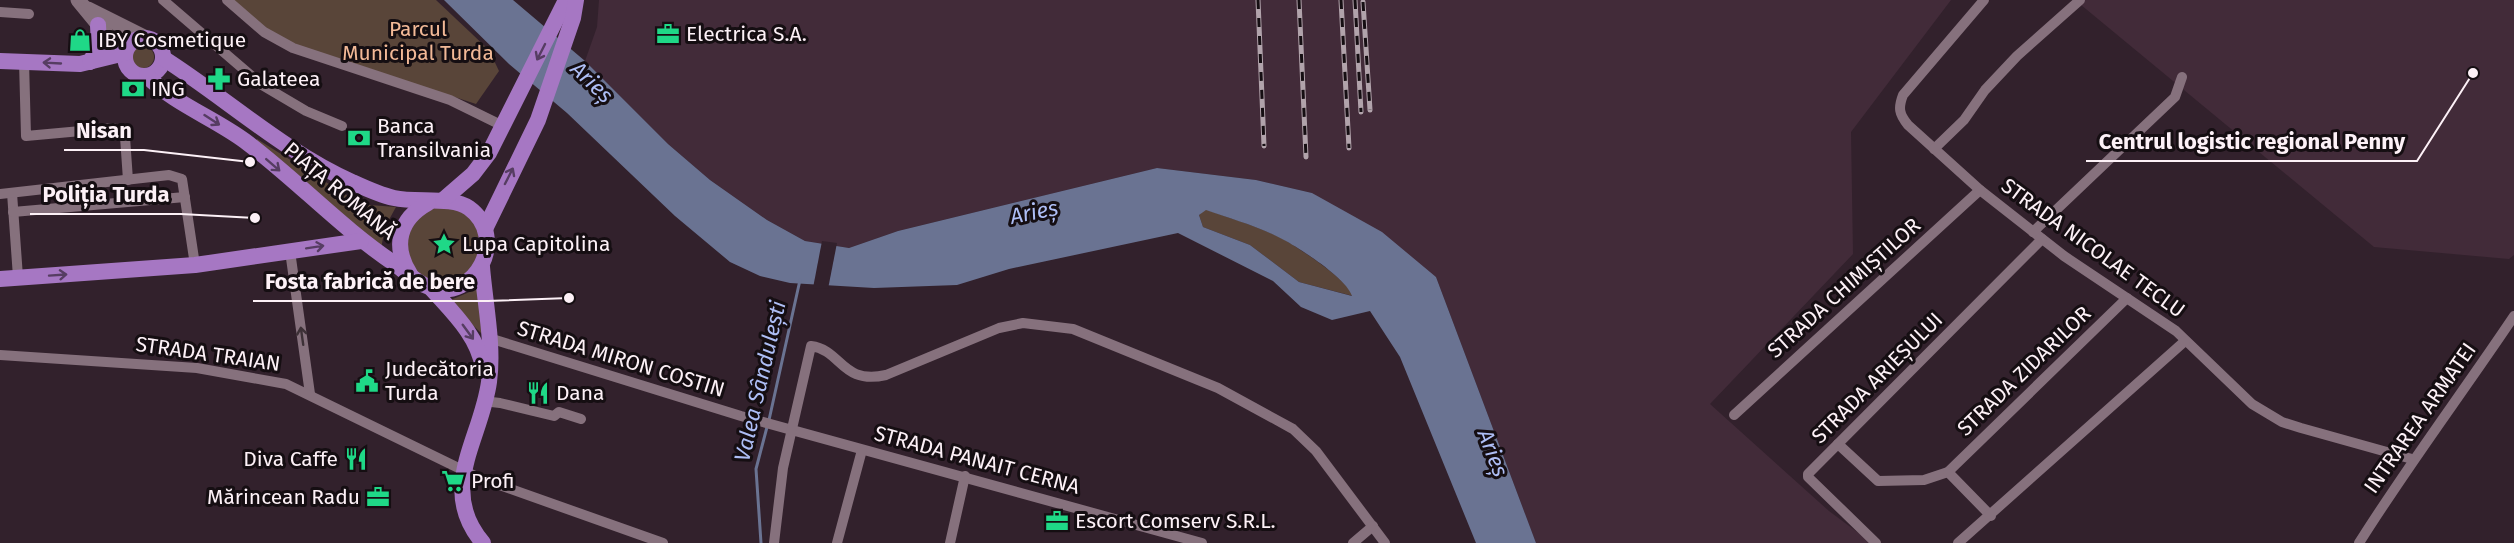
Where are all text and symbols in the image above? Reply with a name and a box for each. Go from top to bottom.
park label: Parcul Municipal Turda [342,16,494,66]
office icon: Electrica S.A. [655,21,681,47]
place label: Electrica S.A. [686,21,807,47]
shop icon: IBY Cosmetique [67,27,93,53]
place label: IBY Cosmetique [98,27,246,53]
one-way arrow [534,43,546,61]
water label: Arieș [564,55,619,109]
one-way arrow [43,57,63,68]
pharmacy icon: Galateea [206,66,232,92]
place label: Galateea [237,66,320,92]
bank icon: ING [120,76,146,102]
place label: ING [151,76,185,102]
callout: Nisan [64,110,144,150]
place label: Banca Transilvania [377,113,491,163]
one-way arrow [203,114,220,126]
text: Nisan [76,117,132,144]
callout: Centrul logistic regional Penny [2086,121,2417,161]
bank icon: Banca Transilvania [346,125,372,151]
text: Centrul logistic regional Penny [2099,128,2406,155]
street label: PIAȚA ROMANĂ [279,137,401,245]
one-way arrow [265,158,281,171]
one-way arrow [504,167,515,185]
street label: STRADA NICOLAE TECLU [1996,173,2190,323]
callout: Poliția Turda [30,174,181,214]
text: Poliția Turda [42,181,170,209]
water label: Arieș [1007,194,1061,231]
street label: STRADA CHIMIȘTILOR [1762,212,1926,364]
place icon: Lupa Capitolina [431,231,457,257]
place label: Lupa Capitolina [462,231,610,257]
one-way arrow [304,242,324,253]
callout: Fosta fabrică de bere [253,261,488,301]
text: Fosta fabrică de bere [265,268,475,295]
one-way arrow [48,269,68,280]
water label: Valea Sândulești [728,298,793,464]
street label: STRADA ZIDARILOR [1952,300,2096,441]
street label: STRADA ARIEȘULUI [1806,307,1948,449]
street label: STRADA MIRON COSTIN [514,315,728,403]
one-way arrow [461,323,474,339]
one-way arrow [296,327,307,347]
street label: STRADA TRAIAN [134,331,282,377]
street label: INTRAREA ARMATEI [2358,338,2482,498]
place label: Judecătoria Turda [385,356,494,406]
public building icon: Judecătoria Turda [354,368,380,394]
restaurant icon: Dana [525,380,551,406]
place label: Dana [556,380,604,406]
street label: STRADA PANAIT CERNA [871,420,1083,500]
water label: Arieș [1470,425,1514,481]
place label: Diva Caffe [243,446,338,472]
restaurant icon: Diva Caffe [343,446,369,472]
supermarket icon: Profi [440,468,466,494]
place label: Profi [471,468,515,494]
place label: Mărincean Radu [207,484,360,510]
office icon: Mărincean Radu [365,484,391,510]
office icon: Escort Comserv S.R.L. [1044,508,1070,534]
place label: Escort Comserv S.R.L. [1075,508,1276,534]

